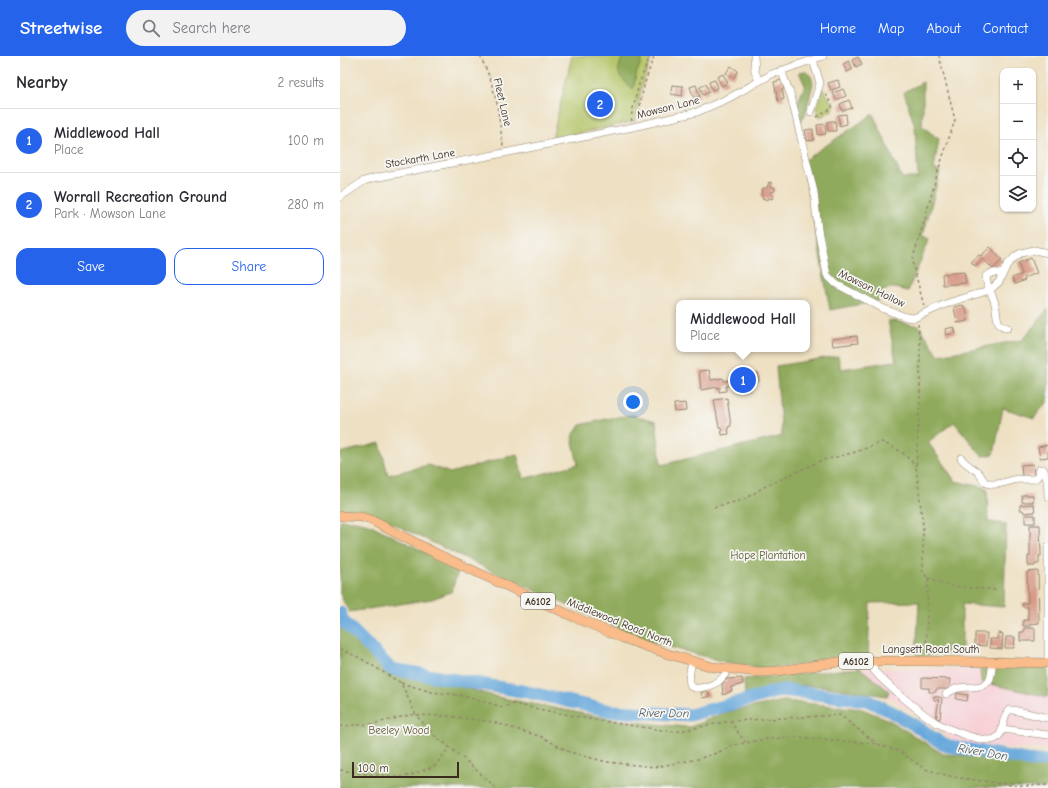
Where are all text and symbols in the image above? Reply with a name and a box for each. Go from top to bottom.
search box [126,10,406,46]
text: Streetwise [20,17,102,39]
icon: search [140,17,162,39]
text: Search here [172,19,250,37]
text: Home [820,20,856,37]
text: Map [878,20,904,37]
text: About [926,20,961,37]
text: Contact [983,20,1028,37]
map controls [1000,68,1036,212]
button: + [1000,68,1036,104]
text: Nearby [16,73,67,92]
text: 2 results [277,75,324,90]
street label: Fleet Lane [491,77,514,128]
pin: 2 [587,89,613,119]
street label: Mowson Lane [635,93,701,122]
button: − [1000,104,1036,140]
text: Middlewood Hall [54,124,160,142]
text: 1 [26,133,32,148]
text: 100 m [288,133,324,148]
button: locate [1000,140,1036,176]
text: Place [54,142,84,157]
street label: Stockarth Lane [384,146,456,171]
button: layers [1000,176,1036,212]
text: Worrall Recreation Ground [54,188,227,206]
text: 2 [26,197,32,212]
text: 280 m [287,197,324,212]
text: Park · Mowson Lane [54,206,166,221]
button: Save [16,248,166,285]
button: Share [174,248,324,285]
street label: Mowson Hollow [836,267,908,310]
popup [676,300,810,352]
text: Middlewood Hall [690,310,796,328]
text: Place [690,328,720,343]
pin: 1 [730,365,756,395]
your location [623,392,643,412]
park label: Hope Plantation [730,549,806,562]
road number: A6102 [521,593,555,609]
street label: Middlewood Road North [565,595,675,650]
street label: Langsett Road South [883,643,980,656]
road number: A6102 [839,653,873,669]
water label: River Don [639,706,690,720]
park label: Beeley Wood [369,724,430,737]
water label: River Don [957,741,1009,763]
scale bar [352,760,459,779]
text: 100 m [358,762,389,775]

